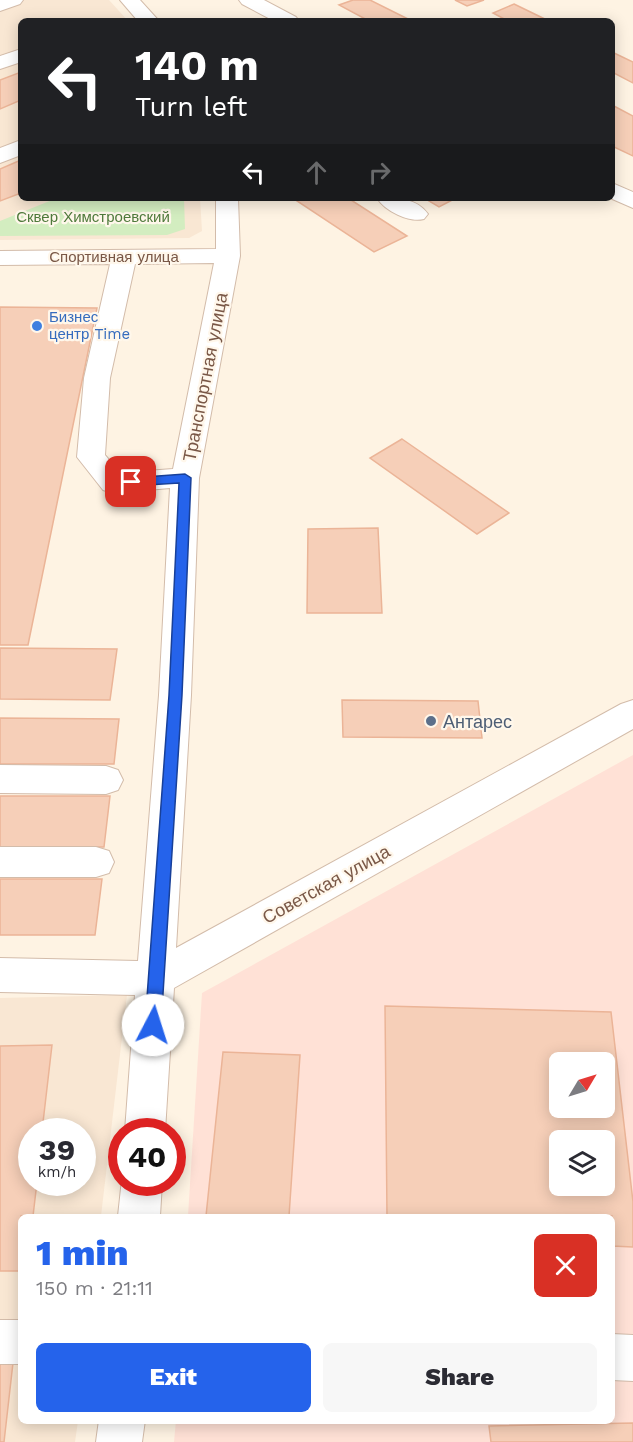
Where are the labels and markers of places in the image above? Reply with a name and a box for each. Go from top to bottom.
place label: Бизнес центр Time [49,308,130,343]
marker: Бизнес центр Time [30,319,44,333]
pin [105,456,156,507]
place label: Антарес [443,711,512,732]
marker: Антарес [424,714,438,728]

